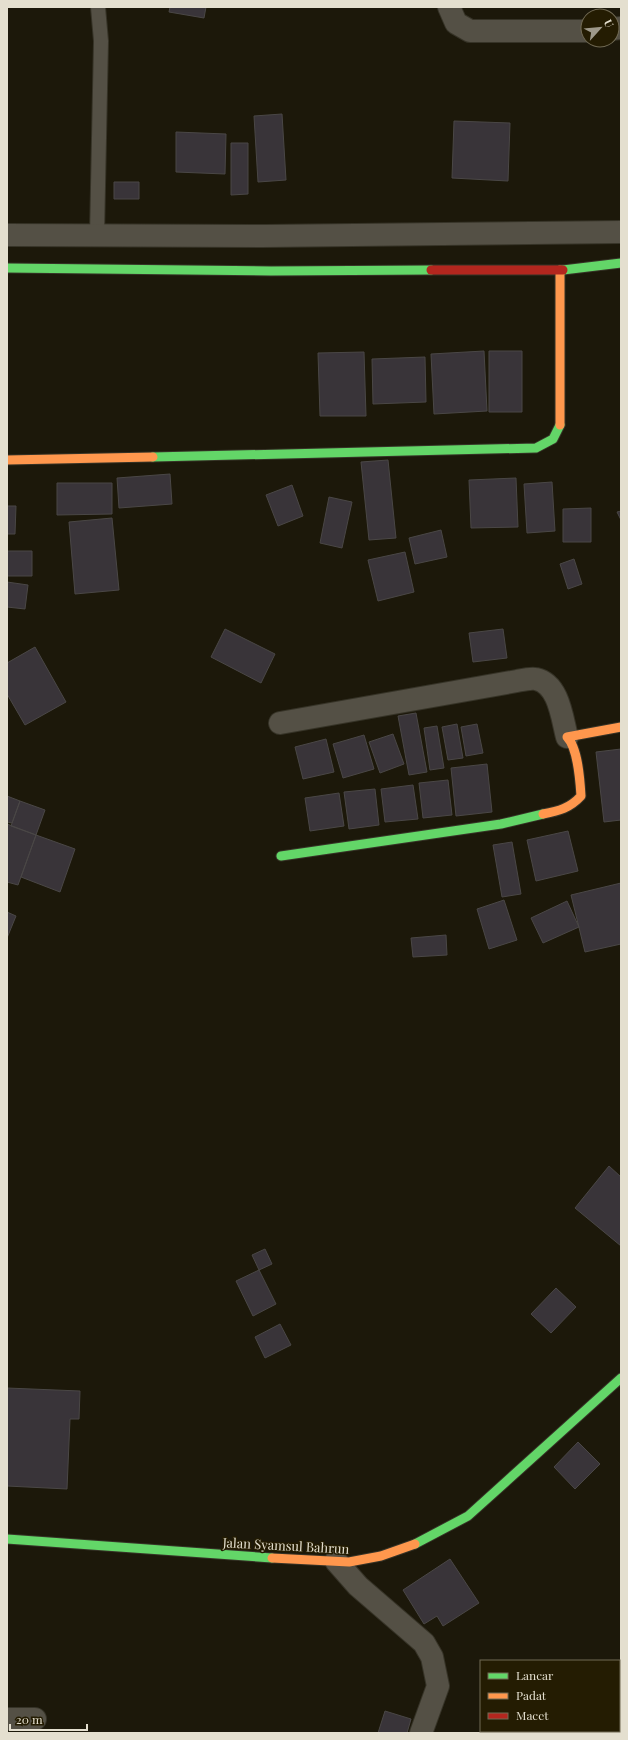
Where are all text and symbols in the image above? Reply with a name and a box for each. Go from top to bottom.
north arrow [580,8,620,48]
text: U [601,16,618,30]
street label: Jalan Syamsul Bahrun [221,1533,350,1557]
legend [480,1660,620,1732]
text: Lancar [516,1667,554,1683]
text: Padat [516,1687,547,1703]
scale bar [10,1706,87,1732]
text: Macet [516,1707,549,1723]
text: 20 m [16,1711,43,1727]

